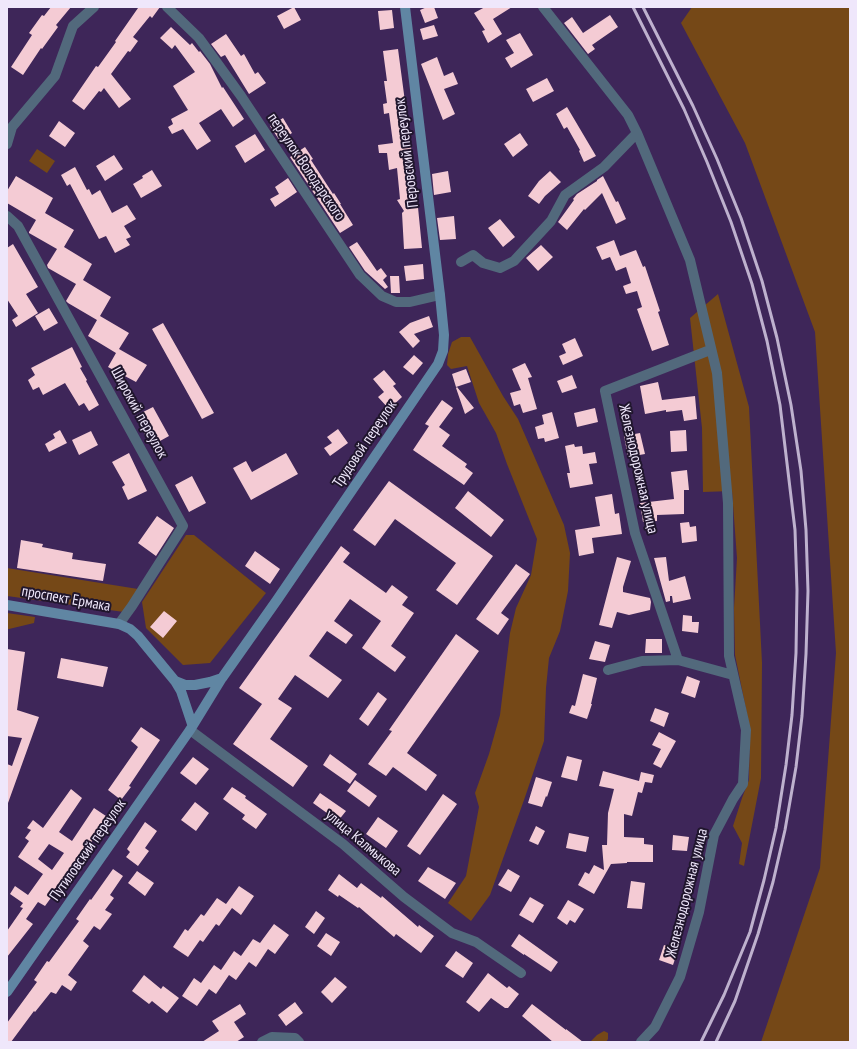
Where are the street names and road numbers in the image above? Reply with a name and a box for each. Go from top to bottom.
street label: Перовский переулок [391,98,423,208]
street label: переулок Володарского [263,110,349,224]
street label: Широкий переулок [107,364,171,462]
street label: Трудовой переулок [329,397,401,491]
street label: Железнодорожная улица [614,403,662,535]
street label: проспект Ермака [20,582,112,616]
street label: Путиловский переулок [46,796,130,904]
street label: улица Калмыкова [321,806,405,880]
street label: Железнодорожная улица [662,827,712,959]

